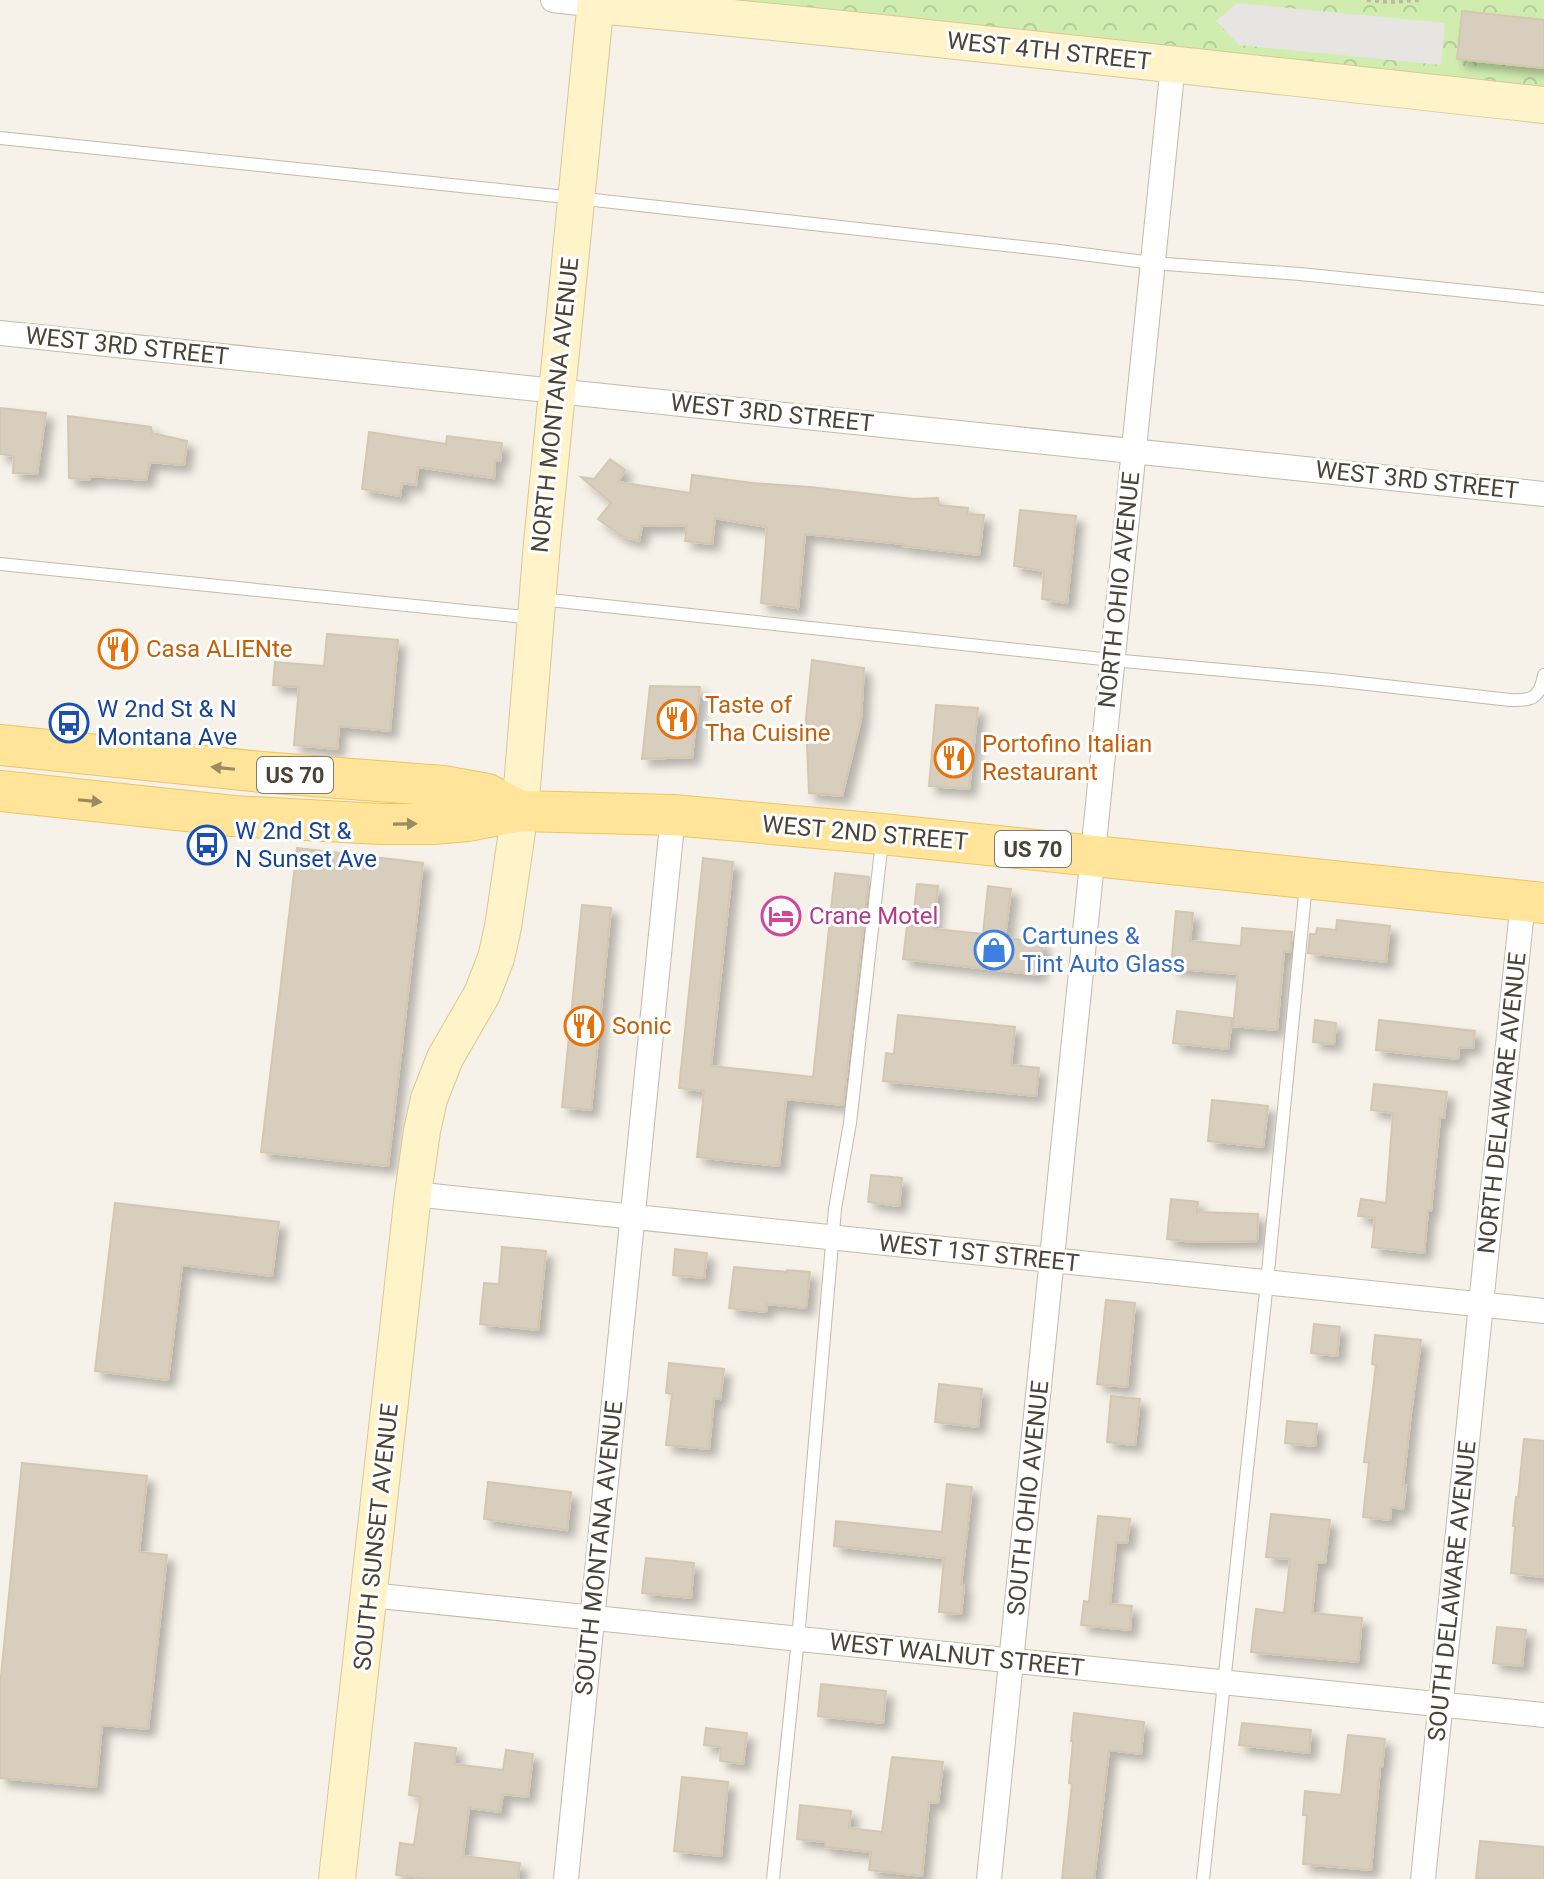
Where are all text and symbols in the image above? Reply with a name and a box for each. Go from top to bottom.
street label: WEST 4TH STREET [946,26,1152,76]
street label: NORTH MONTANA AVENUE [526,256,584,554]
street label: WEST 3RD STREET [24,321,230,371]
street label: WEST 3RD STREET [669,388,875,438]
street label: WEST 3RD STREET [1314,455,1520,505]
street label: NORTH OHIO AVENUE [1093,470,1145,710]
restaurant icon: Casa ALIENte [97,628,139,670]
place label: Casa ALIENte [146,635,293,663]
place label: Taste of Tha Cuisine [705,691,830,747]
place label: W 2nd St & N Montana Ave [97,695,237,751]
restaurant icon: Taste of Tha Cuisine [656,698,698,740]
bus stop icon: W 2nd St & N Montana Ave [48,702,90,744]
place label: Portofino Italian Restaurant [982,730,1152,786]
restaurant icon: Portofino Italian Restaurant [933,737,975,779]
road number: US 70 [257,757,333,793]
one-way arrow [211,762,236,775]
one-way arrow [78,794,103,807]
street label: WEST 2ND STREET [761,810,969,856]
place label: W 2nd St & N Sunset Ave [235,817,377,873]
one-way arrow [393,818,418,830]
bus stop icon: W 2nd St & N Sunset Ave [186,824,228,866]
road number: US 70 [995,831,1071,867]
hotel icon: Crane Motel [760,895,802,937]
place label: Crane Motel [809,902,938,930]
place label: Cartunes & Tint Auto Glass [1022,922,1185,978]
shop icon: Cartunes & Tint Auto Glass [973,929,1015,971]
street label: NORTH DELAWARE AVENUE [1472,951,1532,1255]
restaurant icon: Sonic [563,1005,605,1047]
place label: Sonic [612,1012,672,1040]
street label: WEST 1ST STREET [877,1229,1081,1277]
street label: SOUTH OHIO AVENUE [1002,1379,1054,1617]
street label: SOUTH MONTANA AVENUE [570,1399,628,1697]
street label: SOUTH SUNSET AVENUE [348,1402,404,1672]
street label: SOUTH DELAWARE AVENUE [1422,1439,1482,1743]
street label: WEST WALNUT STREET [828,1628,1086,1682]

